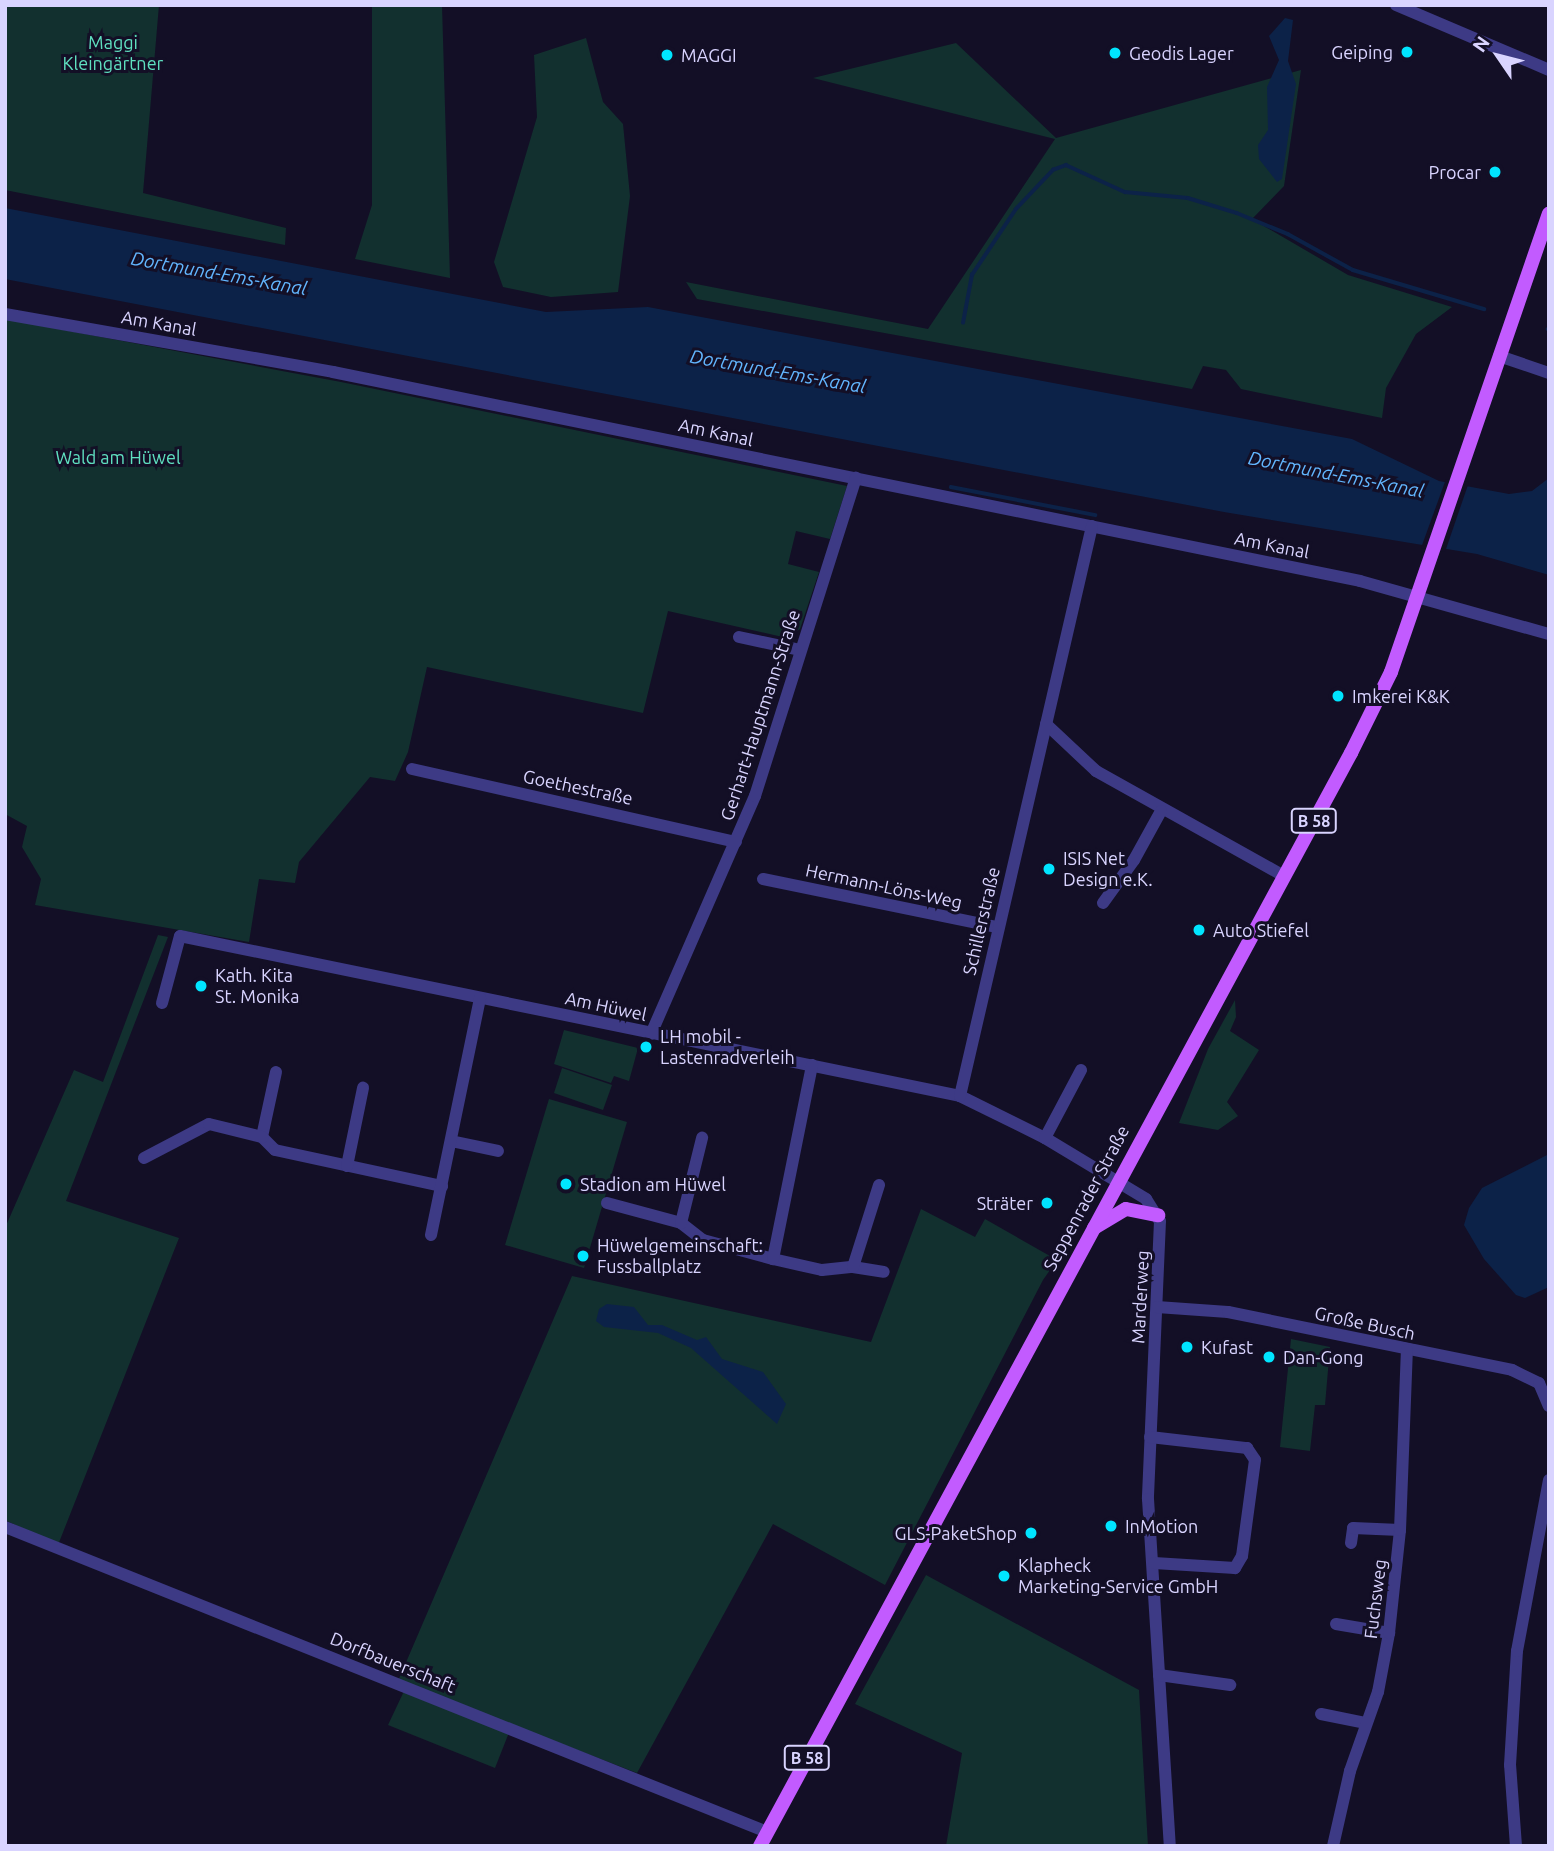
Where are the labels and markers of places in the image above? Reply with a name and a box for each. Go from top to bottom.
place label: Geiping [1331,41,1393,63]
place label: Geodis Lager [1129,42,1234,64]
place label: MAGGI [681,44,737,66]
marker: Geiping [1399,44,1415,60]
marker: Geodis Lager [1107,45,1123,61]
marker: MAGGI [659,47,675,63]
place label: Procar [1429,161,1481,183]
marker: Procar [1487,164,1503,180]
place label: Imkerei K&K [1352,685,1450,707]
marker: Imkerei K&K [1330,688,1346,704]
place label: ISIS Net Design e.K. [1063,848,1153,890]
marker: ISIS Net Design e.K. [1041,861,1057,877]
place label: Auto Stiefel [1213,919,1309,941]
marker: Auto Stiefel [1191,922,1207,938]
place label: Kath. Kita St. Monika [215,965,299,1007]
marker: Kath. Kita St. Monika [193,978,209,994]
place label: LH mobil - Lastenradverleih [660,1026,795,1068]
marker: LH mobil - Lastenradverleih [638,1039,654,1055]
place label: Stadion am Hüwel [580,1173,726,1195]
marker: Stadion am Hüwel [558,1176,574,1192]
place label: Sträter [977,1192,1033,1214]
marker: Sträter [1039,1195,1055,1211]
place label: Hüwelgemeinschaft: Fussballplatz [597,1235,763,1278]
marker: Hüwelgemeinschaft: Fussballplatz [575,1248,591,1264]
place label: Kufast [1201,1336,1253,1358]
marker: Kufast [1179,1339,1195,1355]
place label: Dan-Gong [1283,1346,1364,1368]
marker: Dan-Gong [1261,1349,1277,1365]
place label: InMotion [1125,1515,1198,1537]
marker: InMotion [1103,1518,1119,1534]
place label: GLS-PaketShop [895,1522,1017,1544]
marker: GLS-PaketShop [1023,1525,1039,1541]
place label: Klapheck Marketing-Service GmbH [1018,1555,1218,1598]
marker: Klapheck Marketing-Service GmbH [996,1568,1012,1584]

